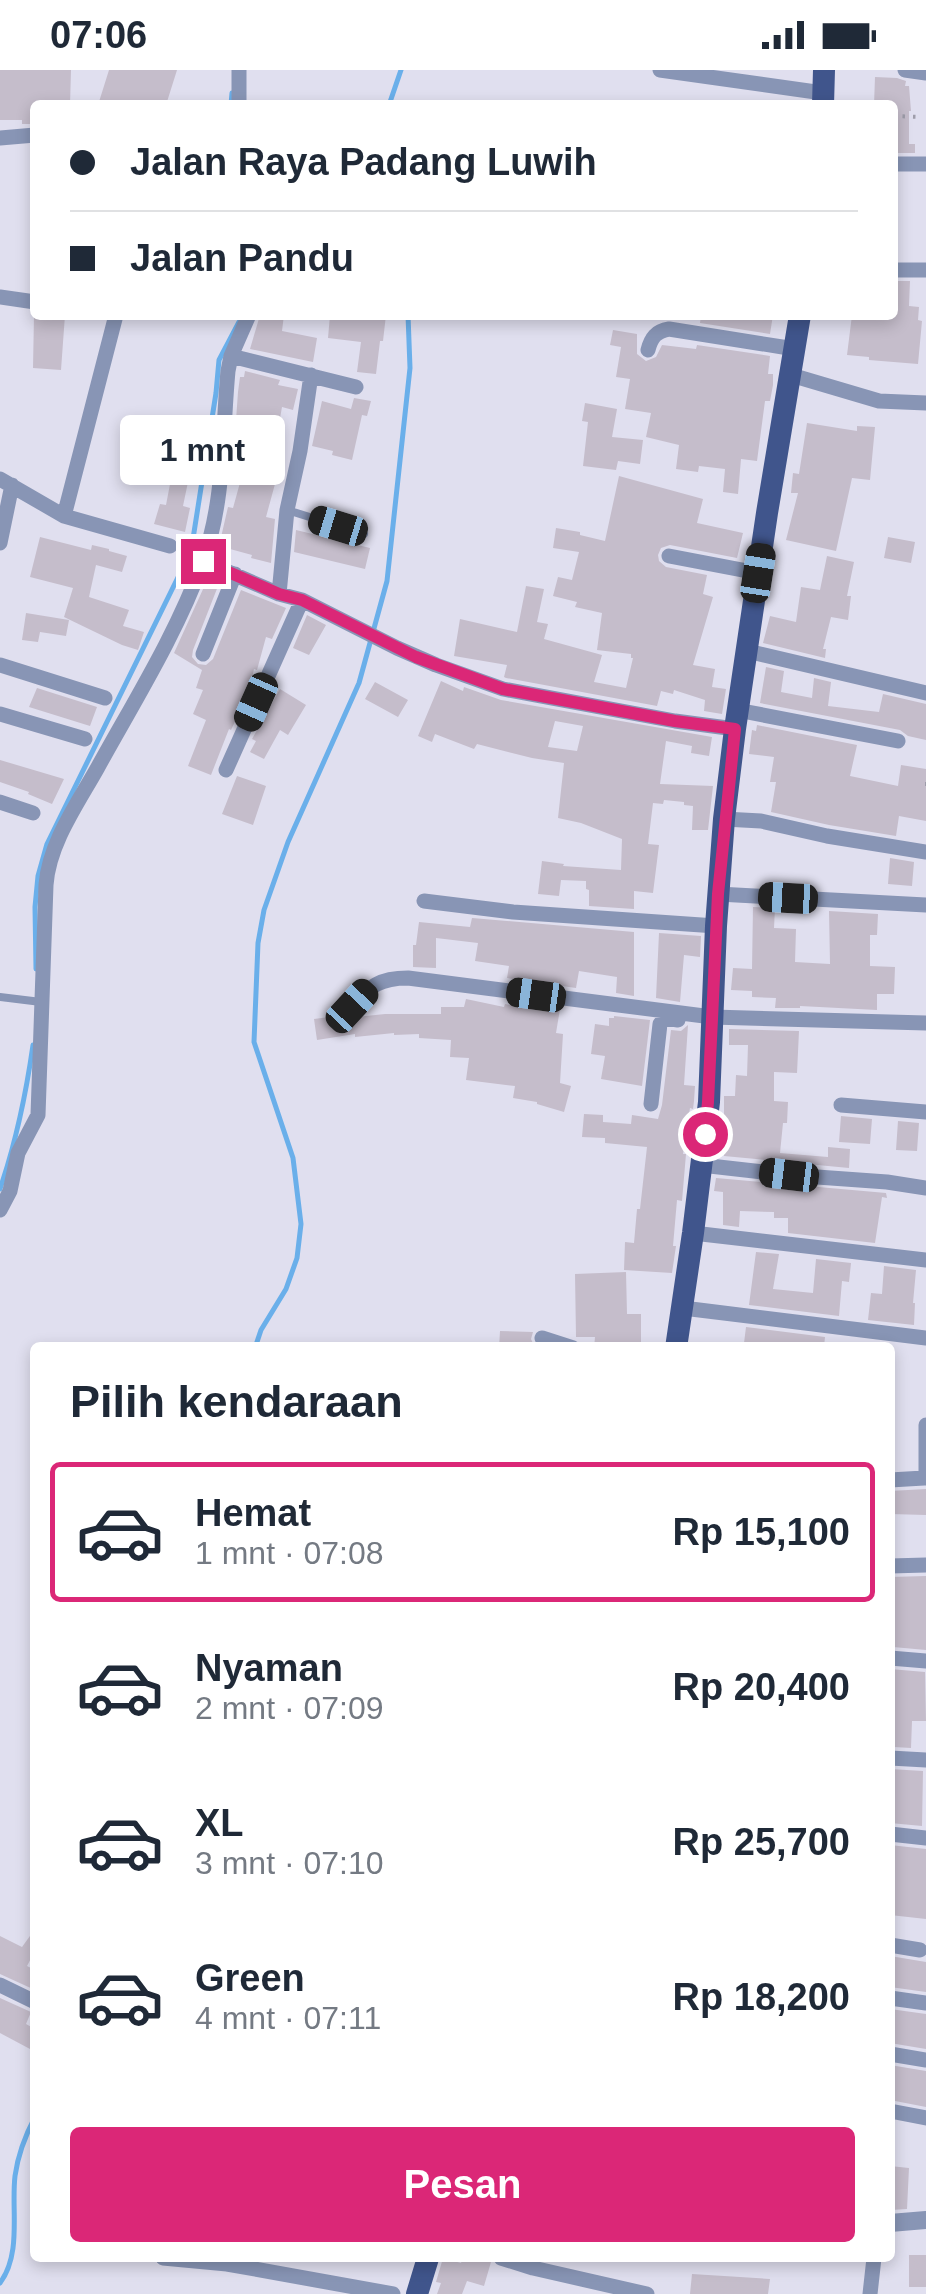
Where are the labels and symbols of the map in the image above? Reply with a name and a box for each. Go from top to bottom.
callout: 1 mnt [120,416,286,486]
car [305,503,371,549]
route end [181,539,226,584]
car [738,541,778,605]
car [230,668,282,736]
car [757,881,819,915]
car [321,974,383,1038]
car [504,976,568,1014]
route start [683,1112,728,1157]
car [757,1156,821,1194]

